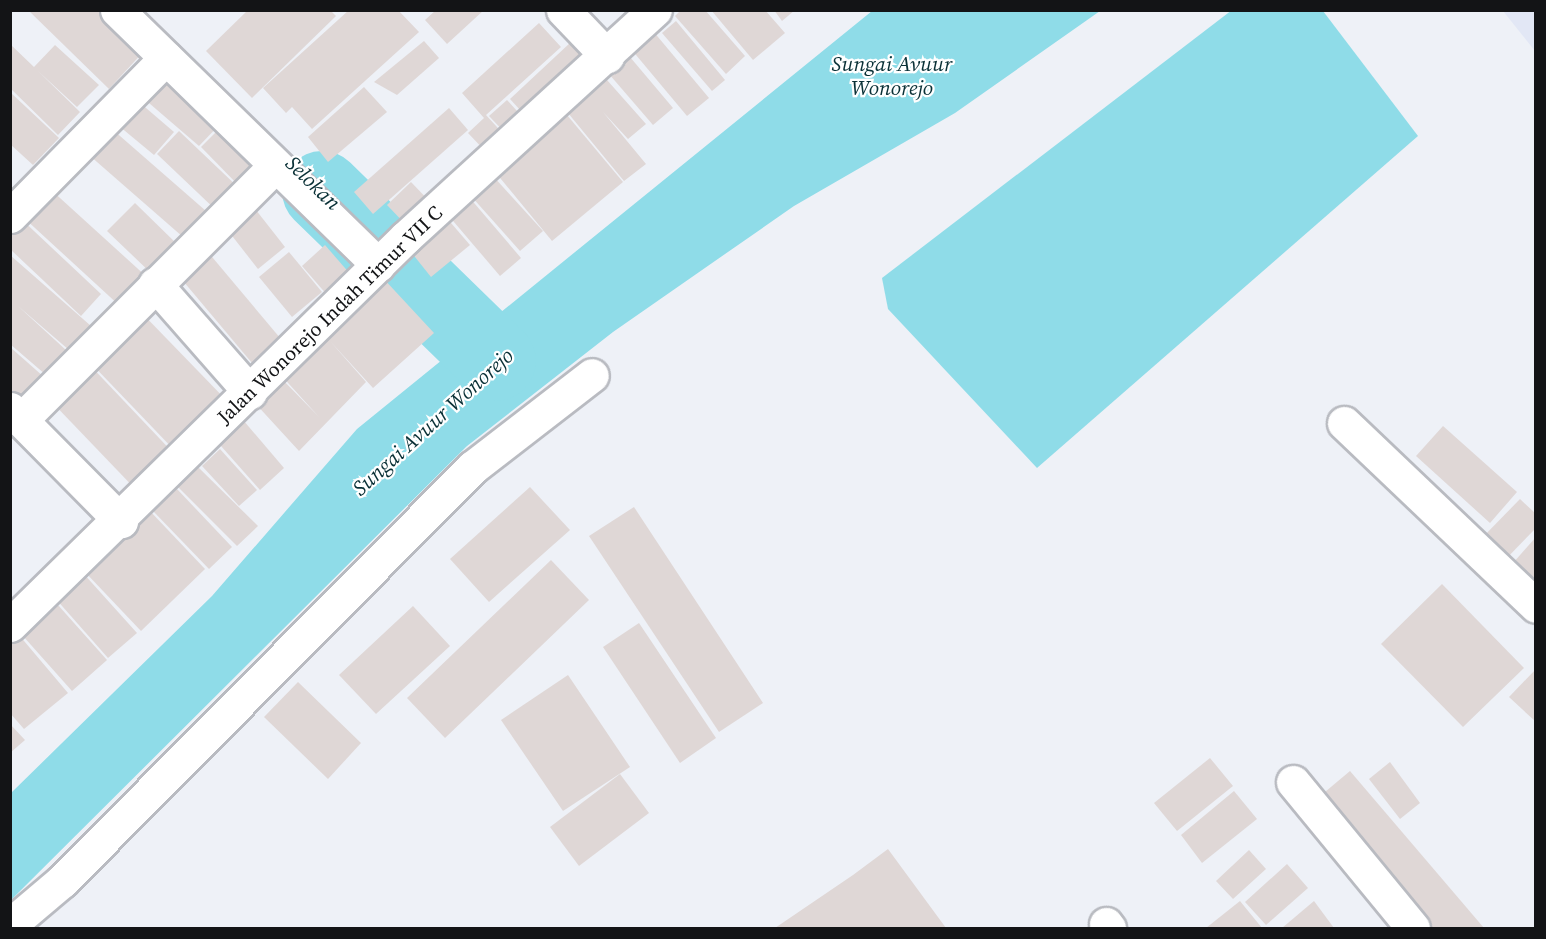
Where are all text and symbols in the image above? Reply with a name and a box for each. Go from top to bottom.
water label: Sungai Avuur Wonorejo [831,51,953,101]
water label: Selokan [280,151,346,215]
street label: Jalan Wonorejo Indah Timur VII C [212,200,448,430]
water label: Sungai Avuur Wonorejo [347,343,519,501]

